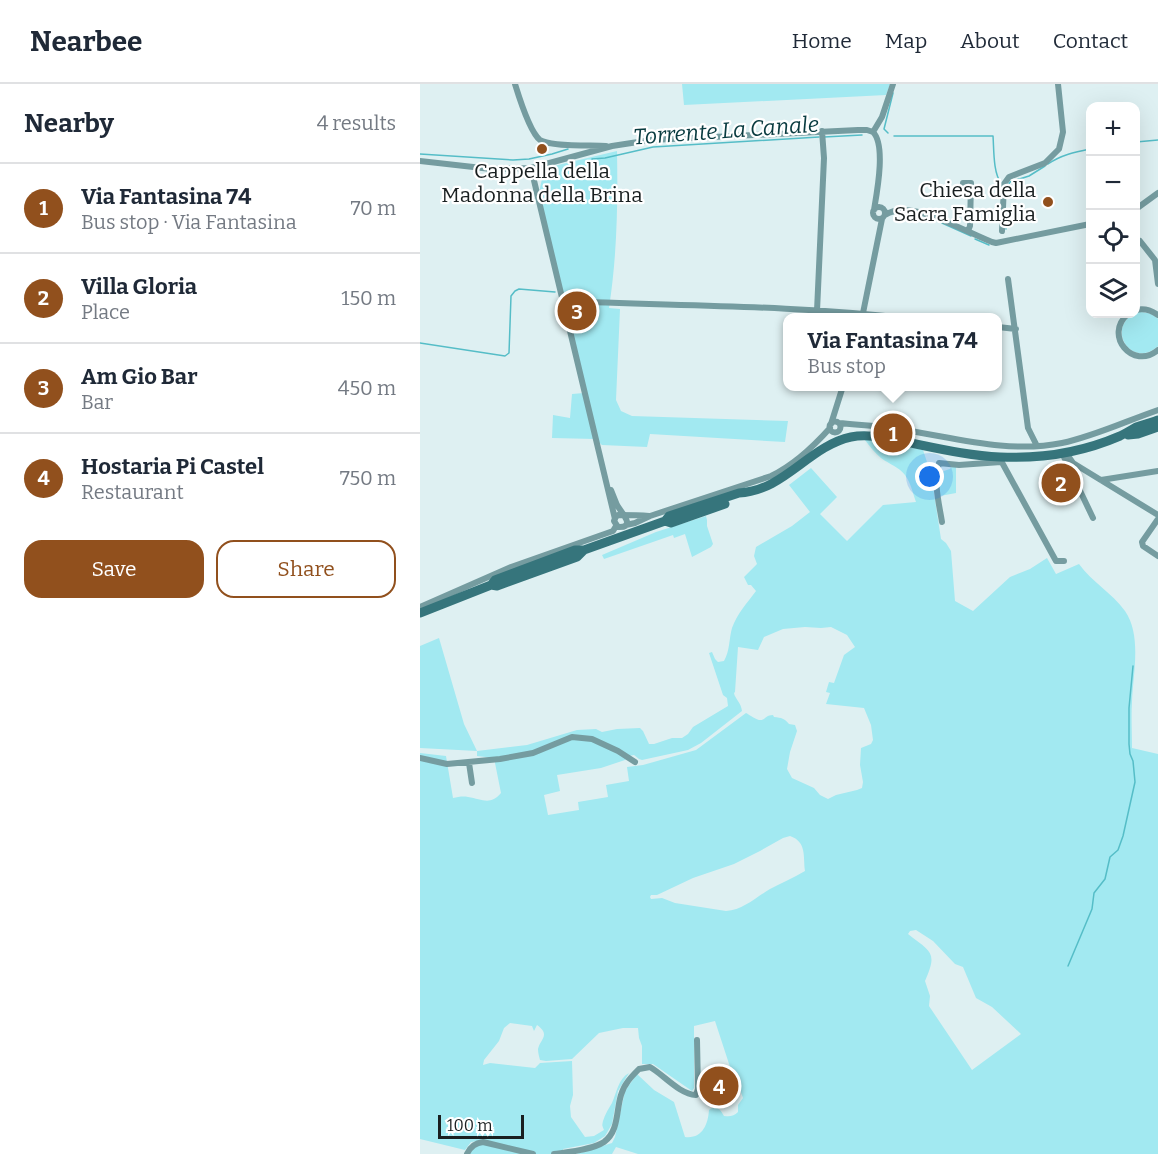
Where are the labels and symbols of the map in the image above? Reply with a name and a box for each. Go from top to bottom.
water label: Torrente La Canale [632,111,820,150]
marker: Cappella della Madonna della Brina [535,142,549,156]
place label: Cappella della Madonna della Brina [441,158,643,208]
place label: Chiesa della Sacra Famiglia [894,177,1037,227]
marker: Chiesa della Sacra Famiglia [1041,195,1055,209]
pin: 3 [558,288,596,334]
pin: 1 [874,410,912,456]
pin: 2 [1042,460,1080,506]
your location [915,462,944,491]
pin: 4 [700,1064,738,1108]
scale bar [438,1112,524,1140]

